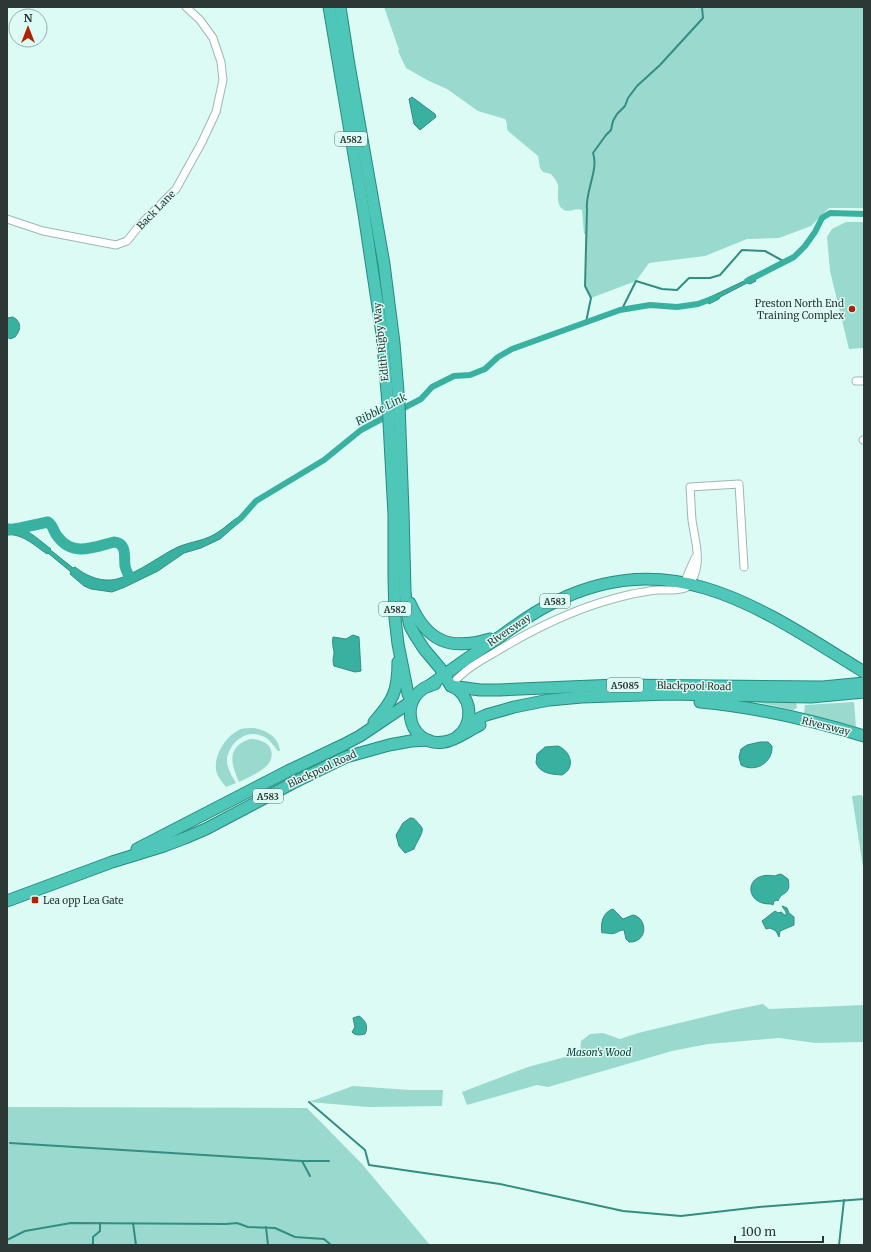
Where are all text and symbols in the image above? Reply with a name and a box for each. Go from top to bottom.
north arrow [8,8,48,48]
text: N [24,11,33,25]
road number: A582 [335,132,367,146]
street label: Back Lane [134,188,178,232]
place label: Preston North End Training Complex [755,297,844,322]
street label: Edith Rigby Way [370,302,392,382]
marker: Preston North End Training Complex [847,304,857,314]
water label: Ribble Link [353,390,409,428]
road number: A583 [540,594,570,608]
road number: A582 [379,602,411,616]
street label: Riversway [485,611,533,649]
road number: A5085 [607,678,643,692]
street label: Blackpool Road [657,679,731,693]
street label: Riversway [800,714,852,738]
street label: Blackpool Road [286,747,358,791]
road number: A583 [253,789,283,803]
place label: Lea opp Lea Gate [43,894,124,907]
marker: Lea opp Lea Gate [30,895,40,905]
park label: Mason's Wood [566,1046,631,1059]
scale bar [735,1218,823,1244]
text: 100 m [741,1224,776,1239]

